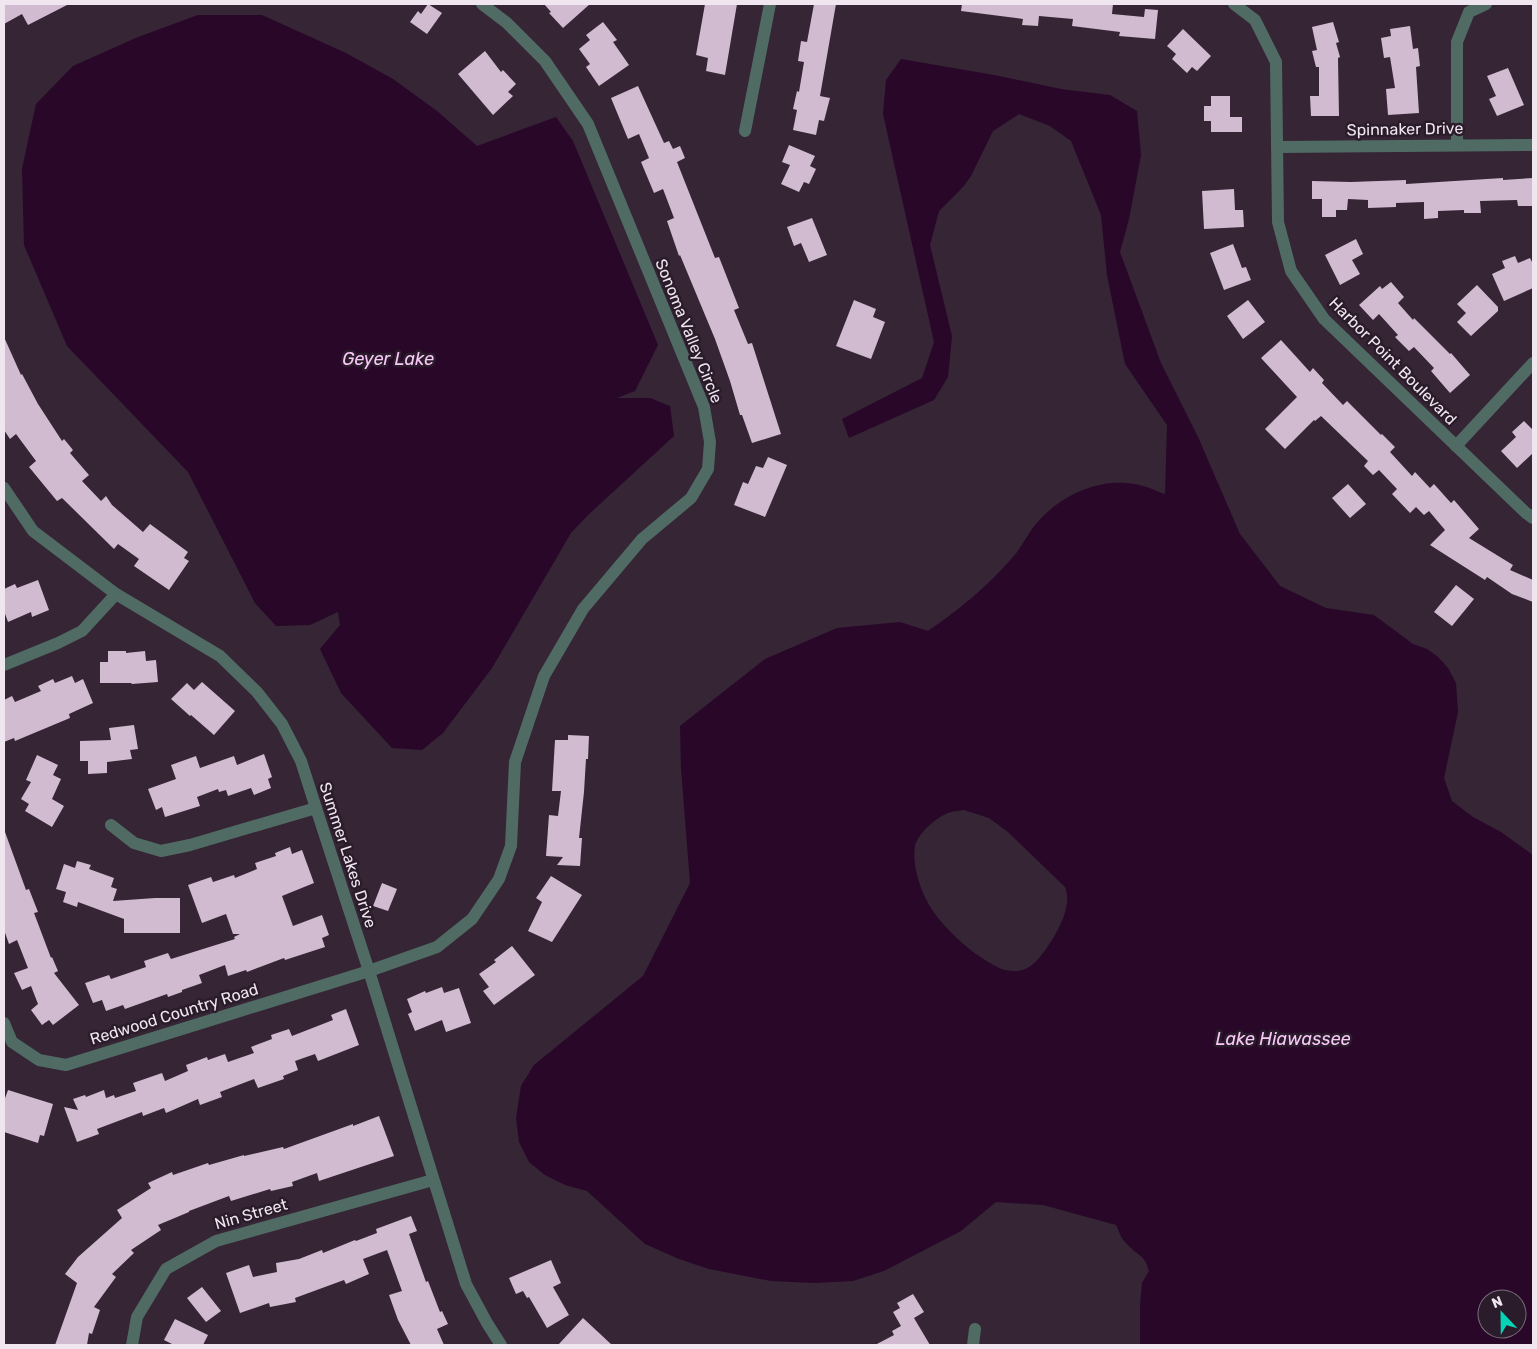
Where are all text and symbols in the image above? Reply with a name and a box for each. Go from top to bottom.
street label: Spinnaker Drive [1347,118,1463,140]
street label: Sonoma Valley Circle [651,256,727,406]
street label: Harbor Point Boulevard [1325,293,1461,429]
water label: Geyer Lake [342,348,434,370]
street label: Summer Lakes Drive [315,780,381,930]
street label: Redwood Country Road [88,979,260,1049]
water label: Lake Hiawassee [1215,1028,1351,1050]
street label: Nin Street [212,1195,290,1233]
north arrow [1477,1289,1527,1339]
text: N [1489,1293,1505,1312]

